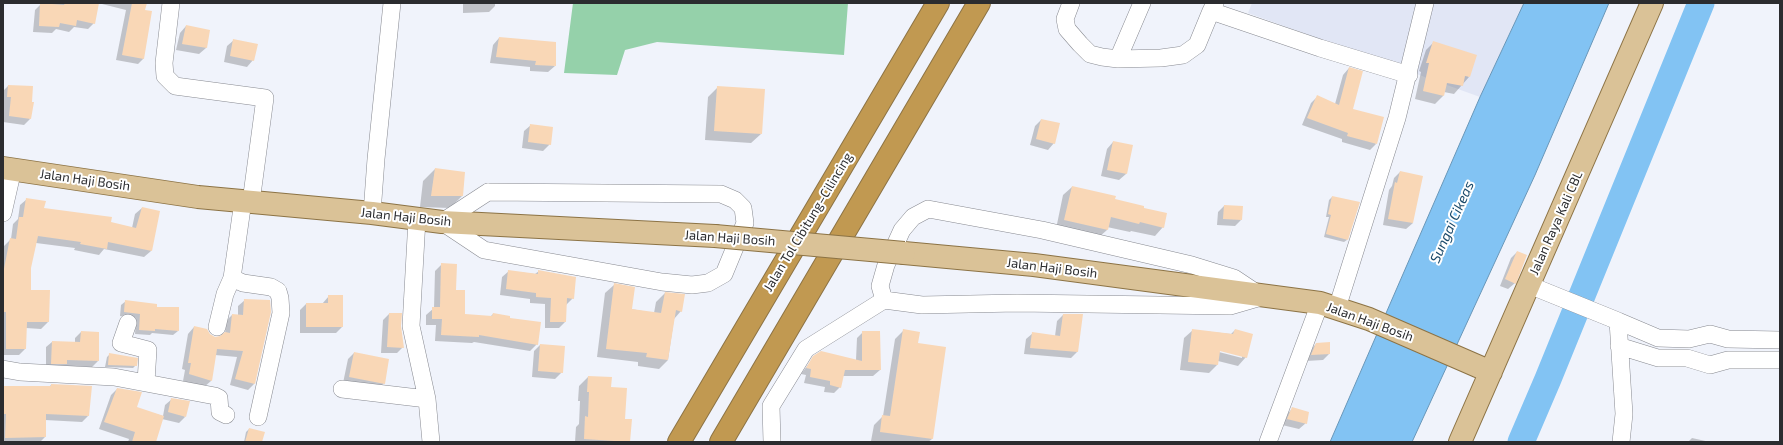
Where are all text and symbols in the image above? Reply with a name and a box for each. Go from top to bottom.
street label: Jalan Tol Cibitung–Cilincing [760,150,856,294]
street label: Jalan Haji Bosih [39,166,131,194]
street label: Jalan Raya Kali CBL [1526,169,1586,277]
water label: Sungai Cikeas [1426,179,1478,265]
street label: Jalan Haji Bosih [360,204,452,230]
street label: Jalan Haji Bosih [684,227,776,249]
street label: Jalan Haji Bosih [1006,255,1098,281]
street label: Jalan Haji Bosih [1325,299,1415,345]

